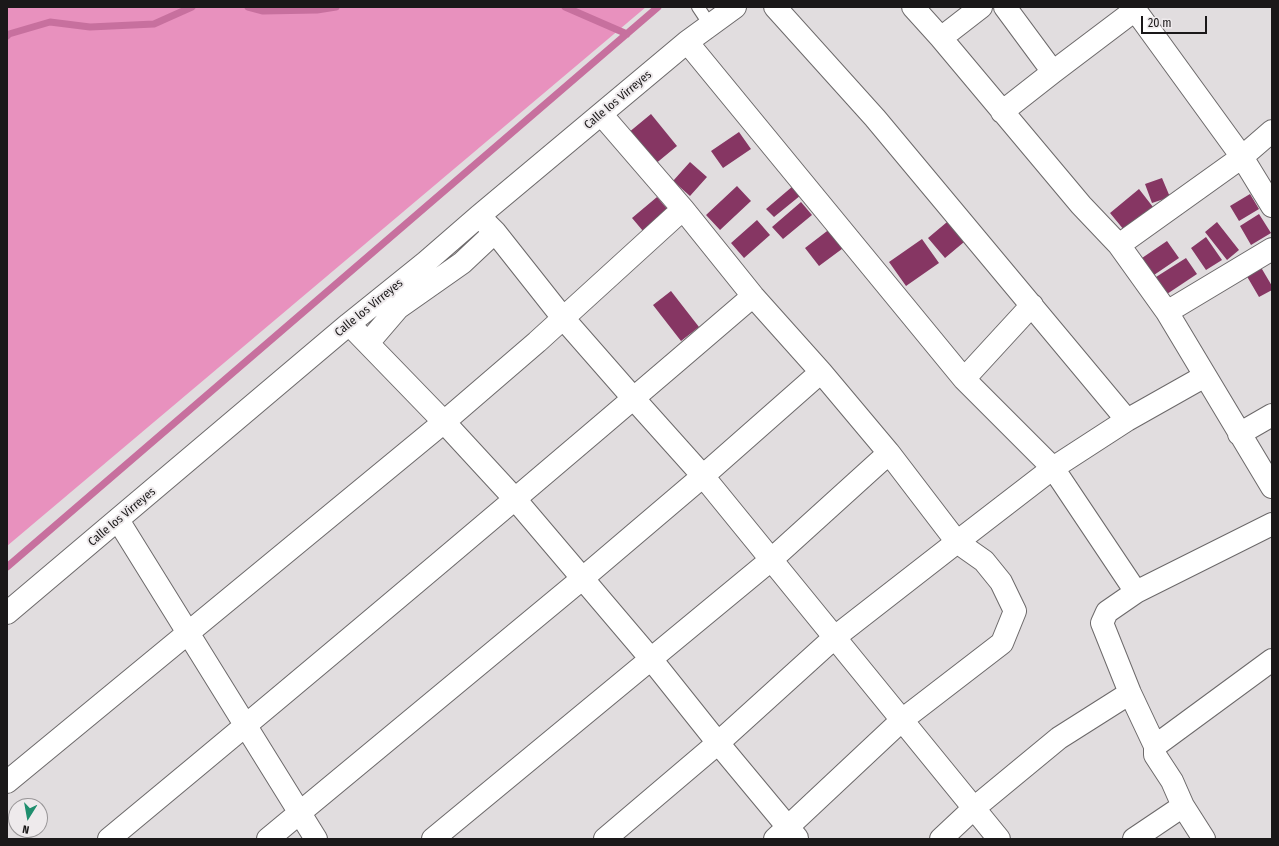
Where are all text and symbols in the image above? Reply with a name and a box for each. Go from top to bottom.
scale bar [1143,8,1209,34]
text: 20 m [1148,16,1172,30]
street label: Calle los Virreyes [581,68,655,132]
street label: Calle los Virreyes [332,276,406,340]
street label: Calle los Virreyes [85,485,159,549]
north arrow [8,798,48,838]
text: N [21,822,30,836]

